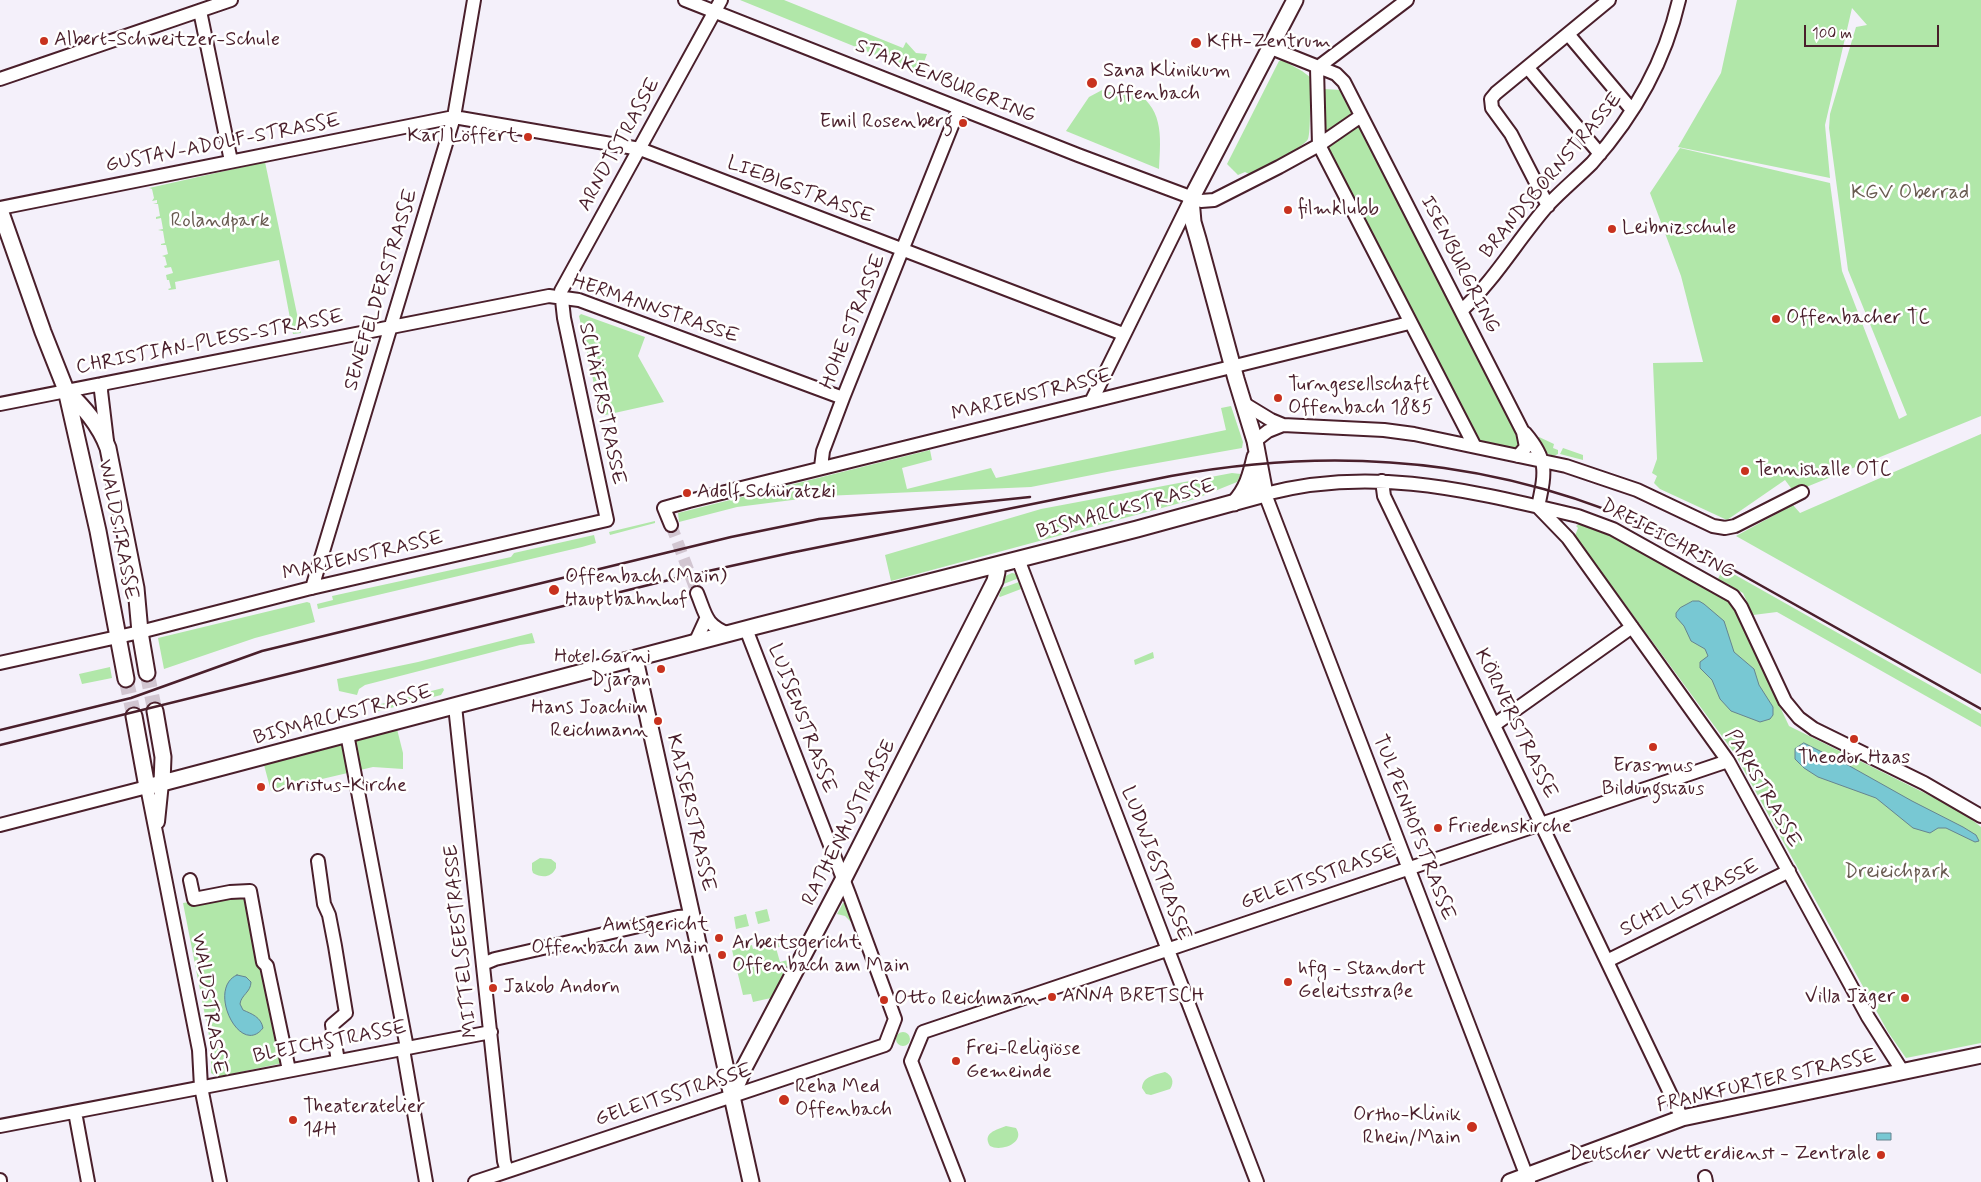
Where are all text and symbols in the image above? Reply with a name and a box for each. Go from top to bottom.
scale bar [1806,15,1941,47]
text: 100 m [1812,24,1852,44]
place label: Albert-Schweitzer-Schule [54,29,280,53]
place label: KfH-Zentrum [1207,31,1331,55]
marker: Albert-Schweitzer-Schule [38,35,50,47]
street label: STARKENBURGRING [851,35,1039,129]
marker: KfH-Zentrum [1189,36,1203,50]
place label: Sana Klinikum Offenbach [1103,60,1231,107]
street label: ARNDTSTRASSE [574,74,666,216]
marker: Sana Klinikum Offenbach [1085,76,1099,90]
street label: BRANDSBORNSTRASSE [1476,88,1628,264]
street label: GUSTAV-ADOLF-STRASSE [104,109,342,179]
place label: Emil Rosenberg [820,111,953,135]
marker: Emil Rosenberg [957,117,969,129]
place label: Karl Löffert [407,125,518,149]
marker: Karl Löffert [522,131,534,143]
street label: LIEBIGSTRASSE [723,152,877,230]
park label: KGV Oberrad [1851,182,1969,206]
street label: SENEFELDERSTRASSE [340,186,424,394]
street label: ISENBURGRING [1414,192,1504,338]
place label: filmklubb [1298,198,1379,222]
marker: filmklubb [1282,204,1294,216]
park label: Rolandpark [171,210,269,234]
place label: Leibnizschule [1622,217,1736,241]
marker: Leibnizschule [1606,223,1618,235]
street label: HOHE STRASSE [816,251,892,393]
street label: HERMANNSTRASSE [568,270,742,350]
street label: CHRISTIAN-PLESS-STRASSE [74,305,346,381]
place label: Offenbacher TC [1786,307,1930,331]
marker: Offenbacher TC [1770,313,1782,325]
street label: SCHÄFERSTRASSE [572,321,630,487]
street label: MARIENSTRASSE [949,364,1115,428]
place label: Turngesellschaft Offenbach 1885 [1288,374,1433,421]
marker: Turngesellschaft Offenbach 1885 [1272,392,1284,404]
street label: WALDSTRASSE [92,458,142,602]
place label: Tennishalle OTC [1755,459,1892,483]
marker: Tennishalle OTC [1739,465,1751,477]
street label: BISMARCKSTRASSE [1034,475,1218,545]
place label: Adolf Schüratzki [697,481,836,505]
marker: Adolf Schüratzki [681,487,693,499]
street label: DREIEICHRING [1596,495,1738,585]
street label: MARIENSTRASSE [280,527,446,587]
place label: Offenbach (Main) Hauptbahnhof [565,566,727,613]
marker: Offenbach (Main) Hauptbahnhof [547,583,561,597]
street label: LUISENSTRASSE [761,641,841,797]
street label: KÖRNERSTRASSE [1468,645,1562,803]
place label: Hotel Garni Djaran [554,646,651,693]
marker: Hotel Garni Djaran [655,663,667,675]
street label: BISMARCKSTRASSE [251,681,435,751]
place label: Hans Joachim Reichmann [531,697,648,744]
marker: Hans Joachim Reichmann [652,715,664,727]
street label: PARKSTRASSE [1719,726,1805,852]
street label: KAISERSTRASSE [660,732,720,894]
street label: TULPENHOFSTRASSE [1367,732,1459,924]
marker: Theodor Haas [1848,733,1860,745]
street label: RATHENAUSTRASSE [798,736,902,910]
marker: Erasmus Bildungshaus [1647,741,1659,753]
place label: Theodor Haas [1798,747,1910,771]
place label: Erasmus Bildungshaus [1602,755,1704,802]
place label: Christus-Kirche [271,775,407,799]
marker: Christus-Kirche [255,781,267,793]
street label: LUDWIGSTRASSE [1114,783,1196,945]
place label: Friedenskirche [1448,816,1572,840]
marker: Friedenskirche [1432,822,1444,834]
street label: GELEITSSTRASSE [1238,840,1400,916]
street label: MITTELSEESTRASSE [440,843,484,1039]
street label: SCHILLSTRASSE [1617,855,1763,943]
park label: Dreieichpark [1844,861,1950,885]
place label: Amtsgericht Offenbach am Main [531,914,709,961]
street label: WALDSTRASSE [185,932,231,1076]
marker: Amtsgericht Offenbach am Main [713,932,725,944]
place label: Arbeitsgericht Offenbach am Main [732,932,910,979]
marker: Arbeitsgericht Offenbach am Main [716,949,728,961]
place label: hfg - Standort Geleitsstraße [1298,958,1426,1005]
place label: Jakob Andorn [503,976,620,1000]
marker: hfg - Standort Geleitsstraße [1282,976,1294,988]
marker: Jakob Andorn [487,982,499,994]
place label: ANNA BRETSCH [1062,985,1204,1009]
place label: Villa Jäger [1805,986,1895,1010]
place label: Otto Reichmann [894,988,1039,1012]
marker: ANNA BRETSCH [1046,991,1058,1003]
marker: Villa Jäger [1899,992,1911,1004]
marker: Otto Reichmann [878,994,890,1006]
street label: BLEICHSTRASSE [251,1016,409,1070]
place label: Frei-Religiöse Gemeinde [966,1038,1081,1085]
street label: FRANKFURTER STRASSE [1655,1045,1879,1119]
marker: Frei-Religiöse Gemeinde [950,1055,962,1067]
street label: GELEITSSTRASSE [593,1059,755,1133]
place label: Reha Med Offenbach [795,1076,892,1123]
marker: Reha Med Offenbach [777,1093,791,1107]
place label: Theateratelier 14H [303,1096,425,1143]
place label: Ortho-Klinik Rhein/Main [1353,1104,1461,1151]
marker: Theateratelier 14H [287,1114,299,1126]
marker: Ortho-Klinik Rhein/Main [1465,1120,1479,1134]
place label: Deutscher Wetterdienst - Zentrale [1569,1143,1871,1167]
marker: Deutscher Wetterdienst - Zentrale [1875,1149,1887,1161]

